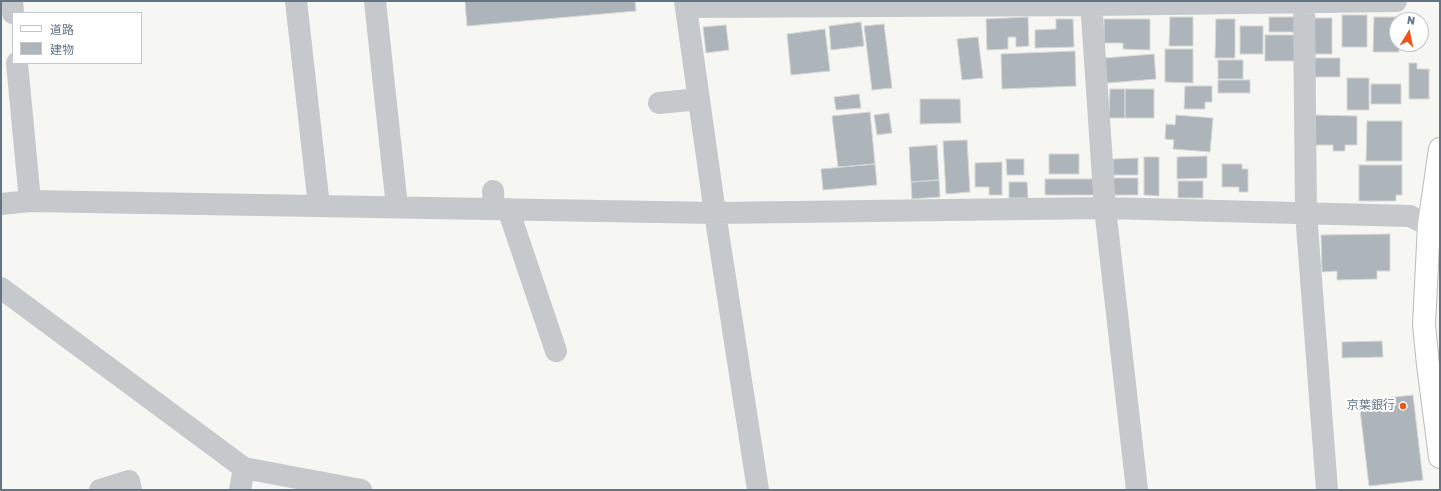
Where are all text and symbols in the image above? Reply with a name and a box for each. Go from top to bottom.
legend [12,12,142,64]
north arrow [1389,12,1429,52]
text: N [1406,14,1416,28]
text: 道路 [50,23,74,37]
text: 建物 [50,43,74,57]
place label: 京葉銀行 [1347,399,1395,413]
marker: 京葉銀行 [1398,401,1408,411]

